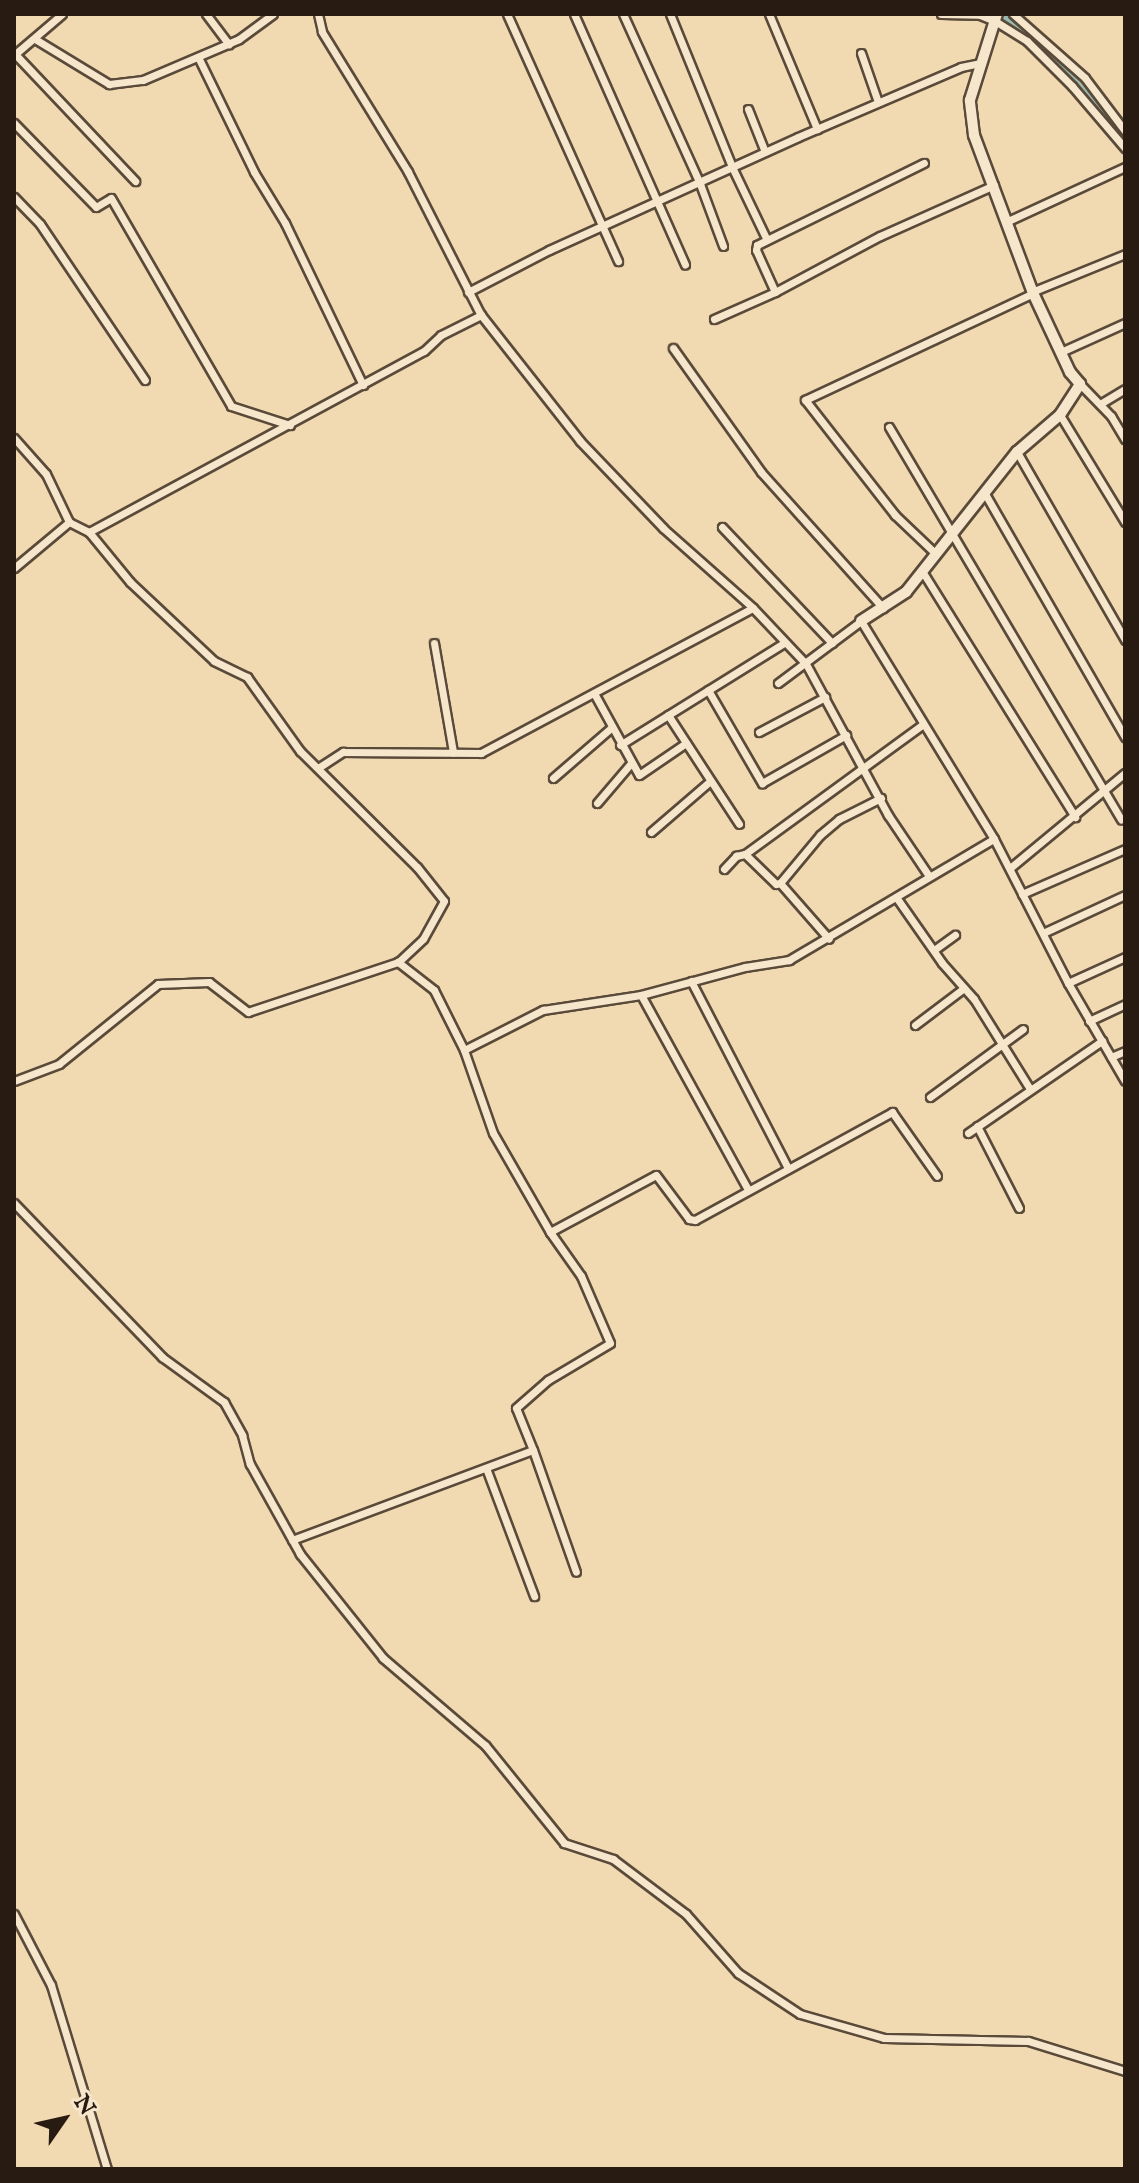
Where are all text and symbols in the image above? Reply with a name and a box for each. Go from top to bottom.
north arrow [24,2079,104,2159]
text: N [67,2090,101,2121]

